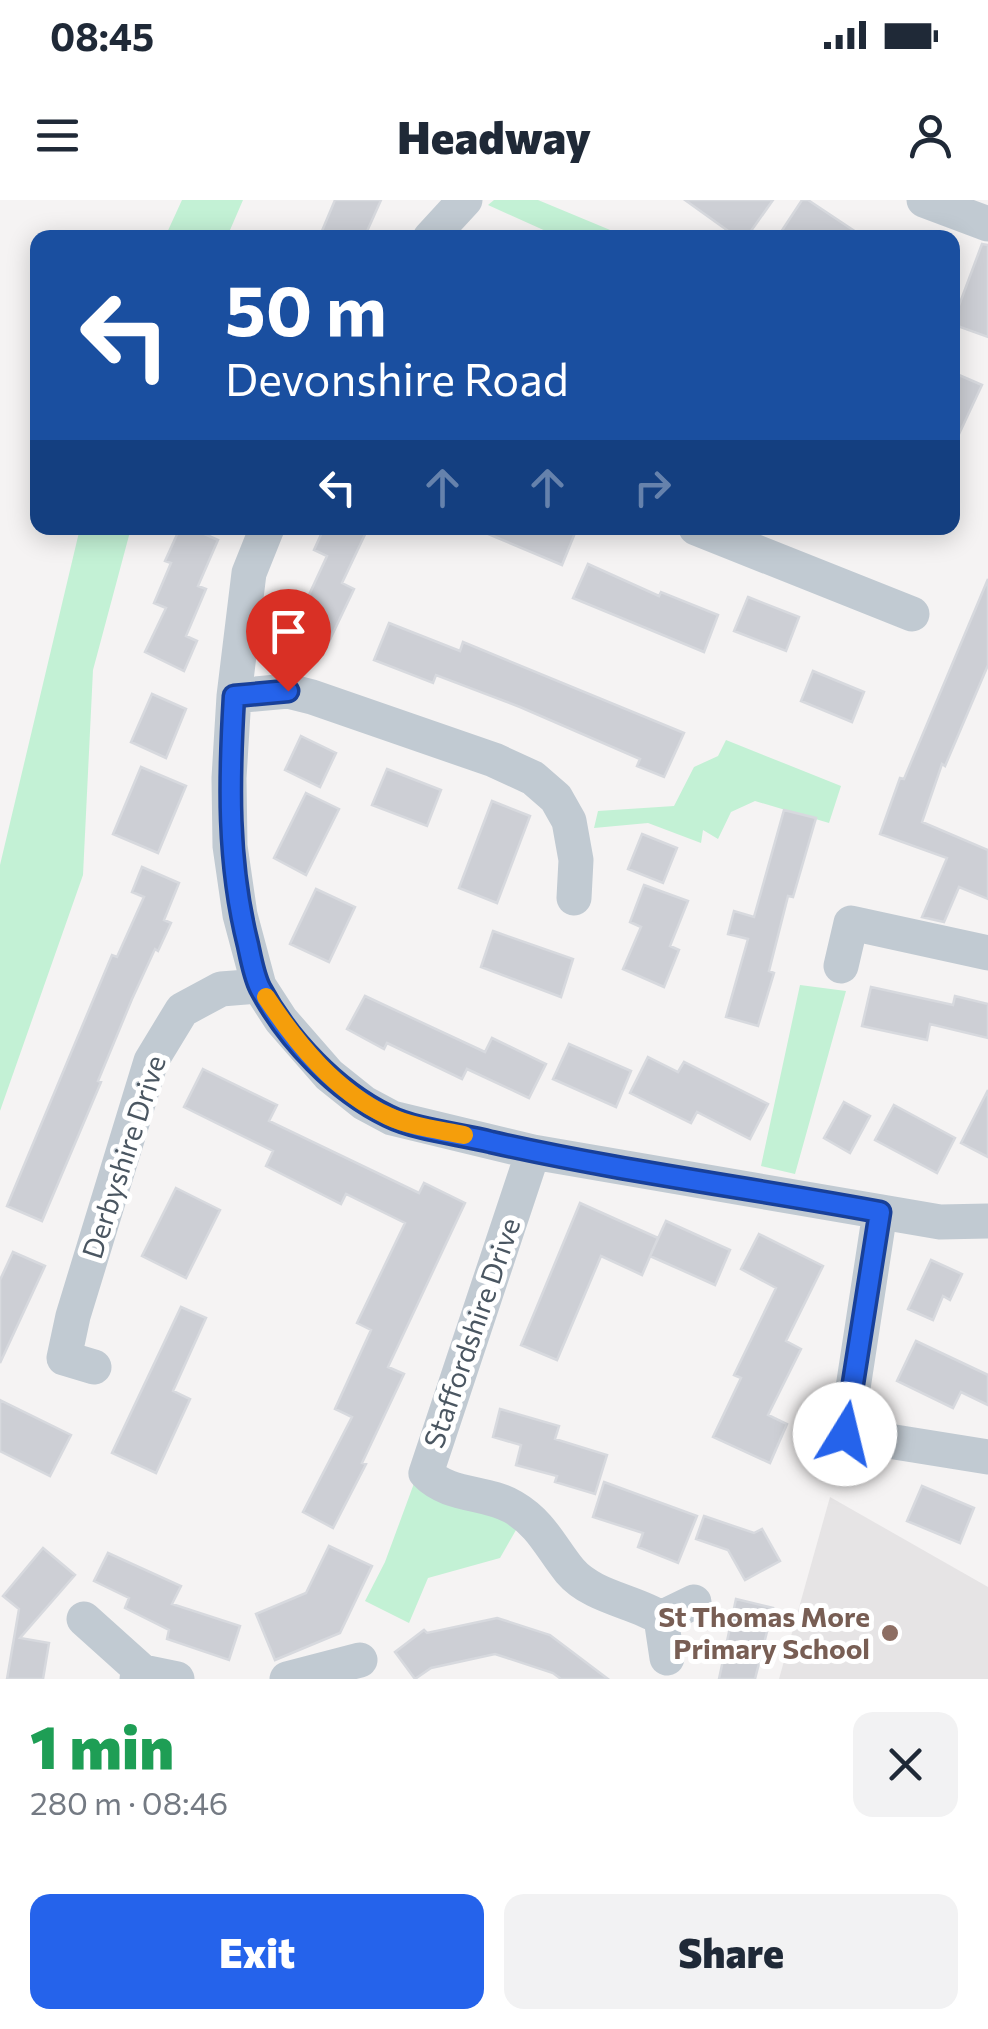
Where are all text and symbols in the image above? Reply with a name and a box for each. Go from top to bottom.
text: 08:45 [50,12,154,59]
icon: menu [30,108,85,163]
text: Headway [397,108,591,163]
icon: person [903,108,958,163]
text: 50 m [225,265,387,350]
icon: left [60,270,190,400]
text: Devonshire Road [225,350,569,405]
icon: left [310,460,365,515]
icon: ahead [415,460,470,515]
icon: ahead [520,460,575,515]
icon: right [625,460,680,515]
pin [246,589,331,692]
icon: arrive [261,604,316,659]
street label: Derbyshire Drive [74,1051,172,1263]
street label: Staffordshire Drive [416,1213,526,1452]
position arrow [793,1382,897,1486]
place label: St Thomas More Primary School [658,1599,870,1665]
marker: St Thomas More Primary School [879,1622,901,1644]
text: 1 min [30,1708,174,1781]
button: close [853,1712,958,1817]
text: 280 m · 08:46 [30,1782,228,1822]
button: Exit [30,1894,484,2009]
button: Share [504,1894,958,2009]

